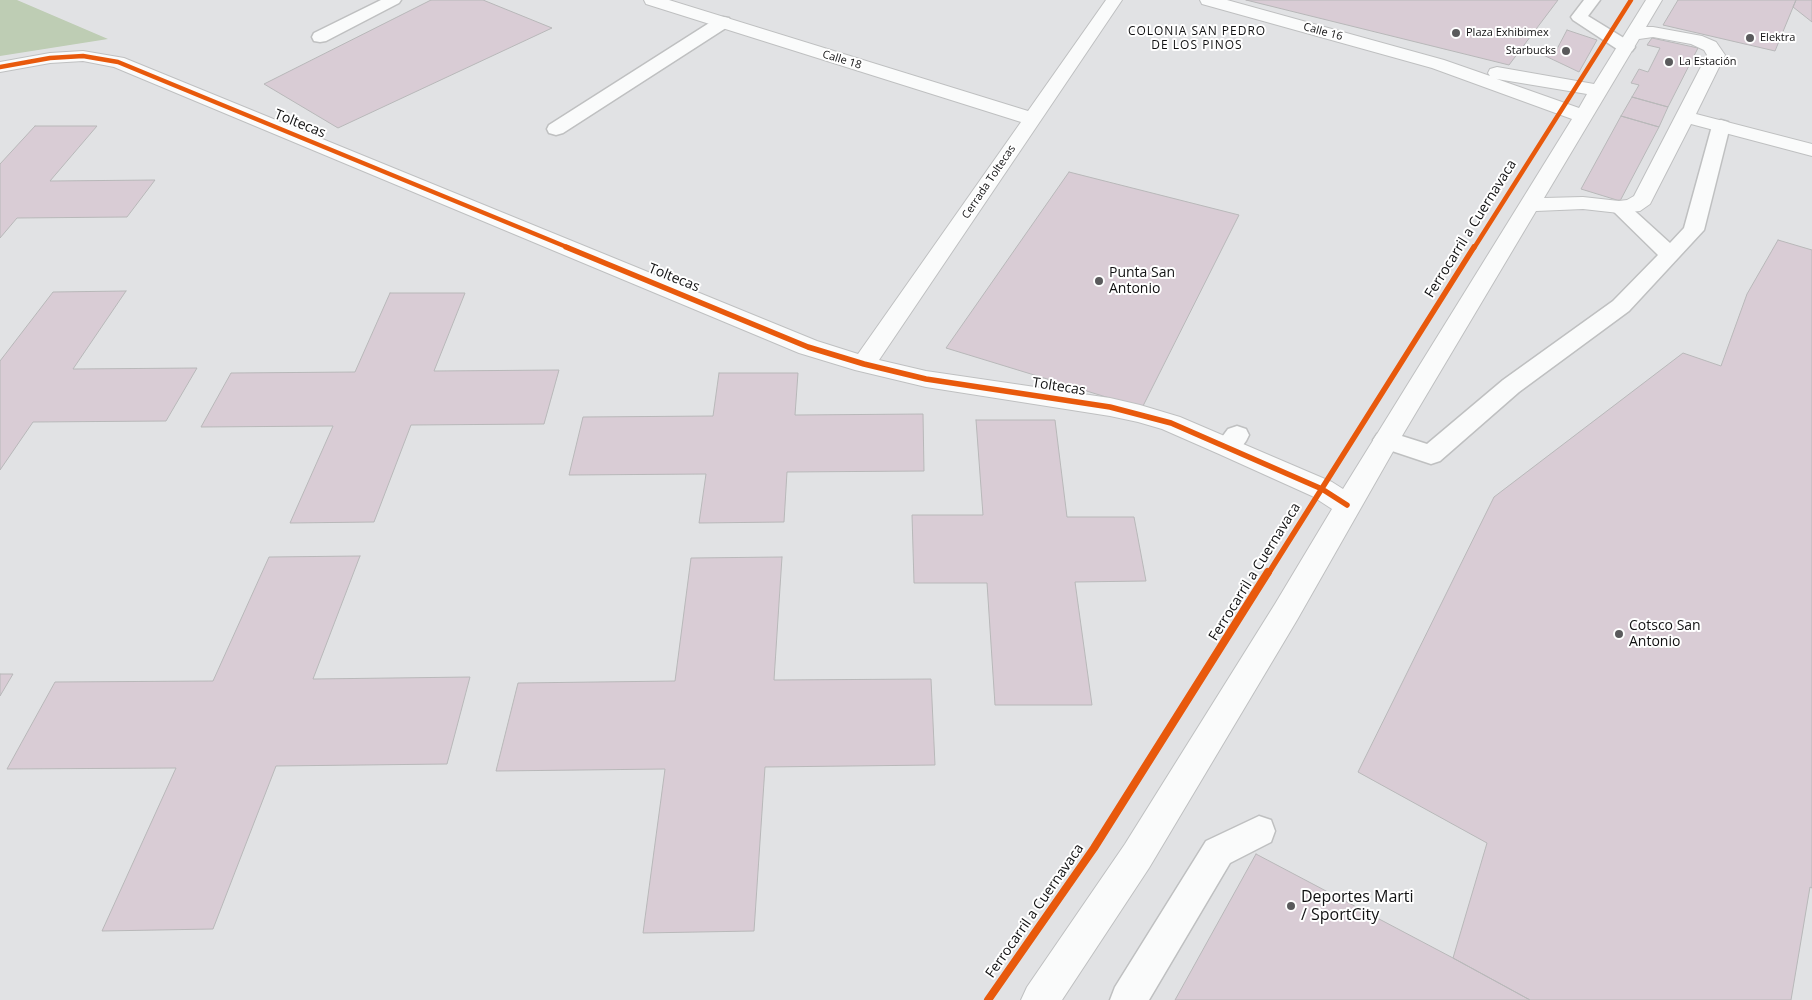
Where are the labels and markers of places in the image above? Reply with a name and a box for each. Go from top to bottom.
place label: Plaza Exhibimex [1466,26,1549,40]
marker: Plaza Exhibimex [1450,27,1462,39]
place label: Elektra [1760,31,1795,45]
marker: Elektra [1744,32,1756,44]
place label: Starbucks [1506,44,1556,58]
marker: Starbucks [1560,45,1572,57]
place label: La Estación [1679,55,1737,69]
marker: La Estación [1663,56,1675,68]
place label: Punta San Antonio [1109,265,1175,298]
marker: Punta San Antonio [1093,275,1105,287]
place label: Cotsco San Antonio [1629,618,1701,650]
marker: Cotsco San Antonio [1613,628,1625,640]
place label: Deportes Marti / SportCity [1301,887,1414,925]
marker: Deportes Marti / SportCity [1285,900,1297,912]

